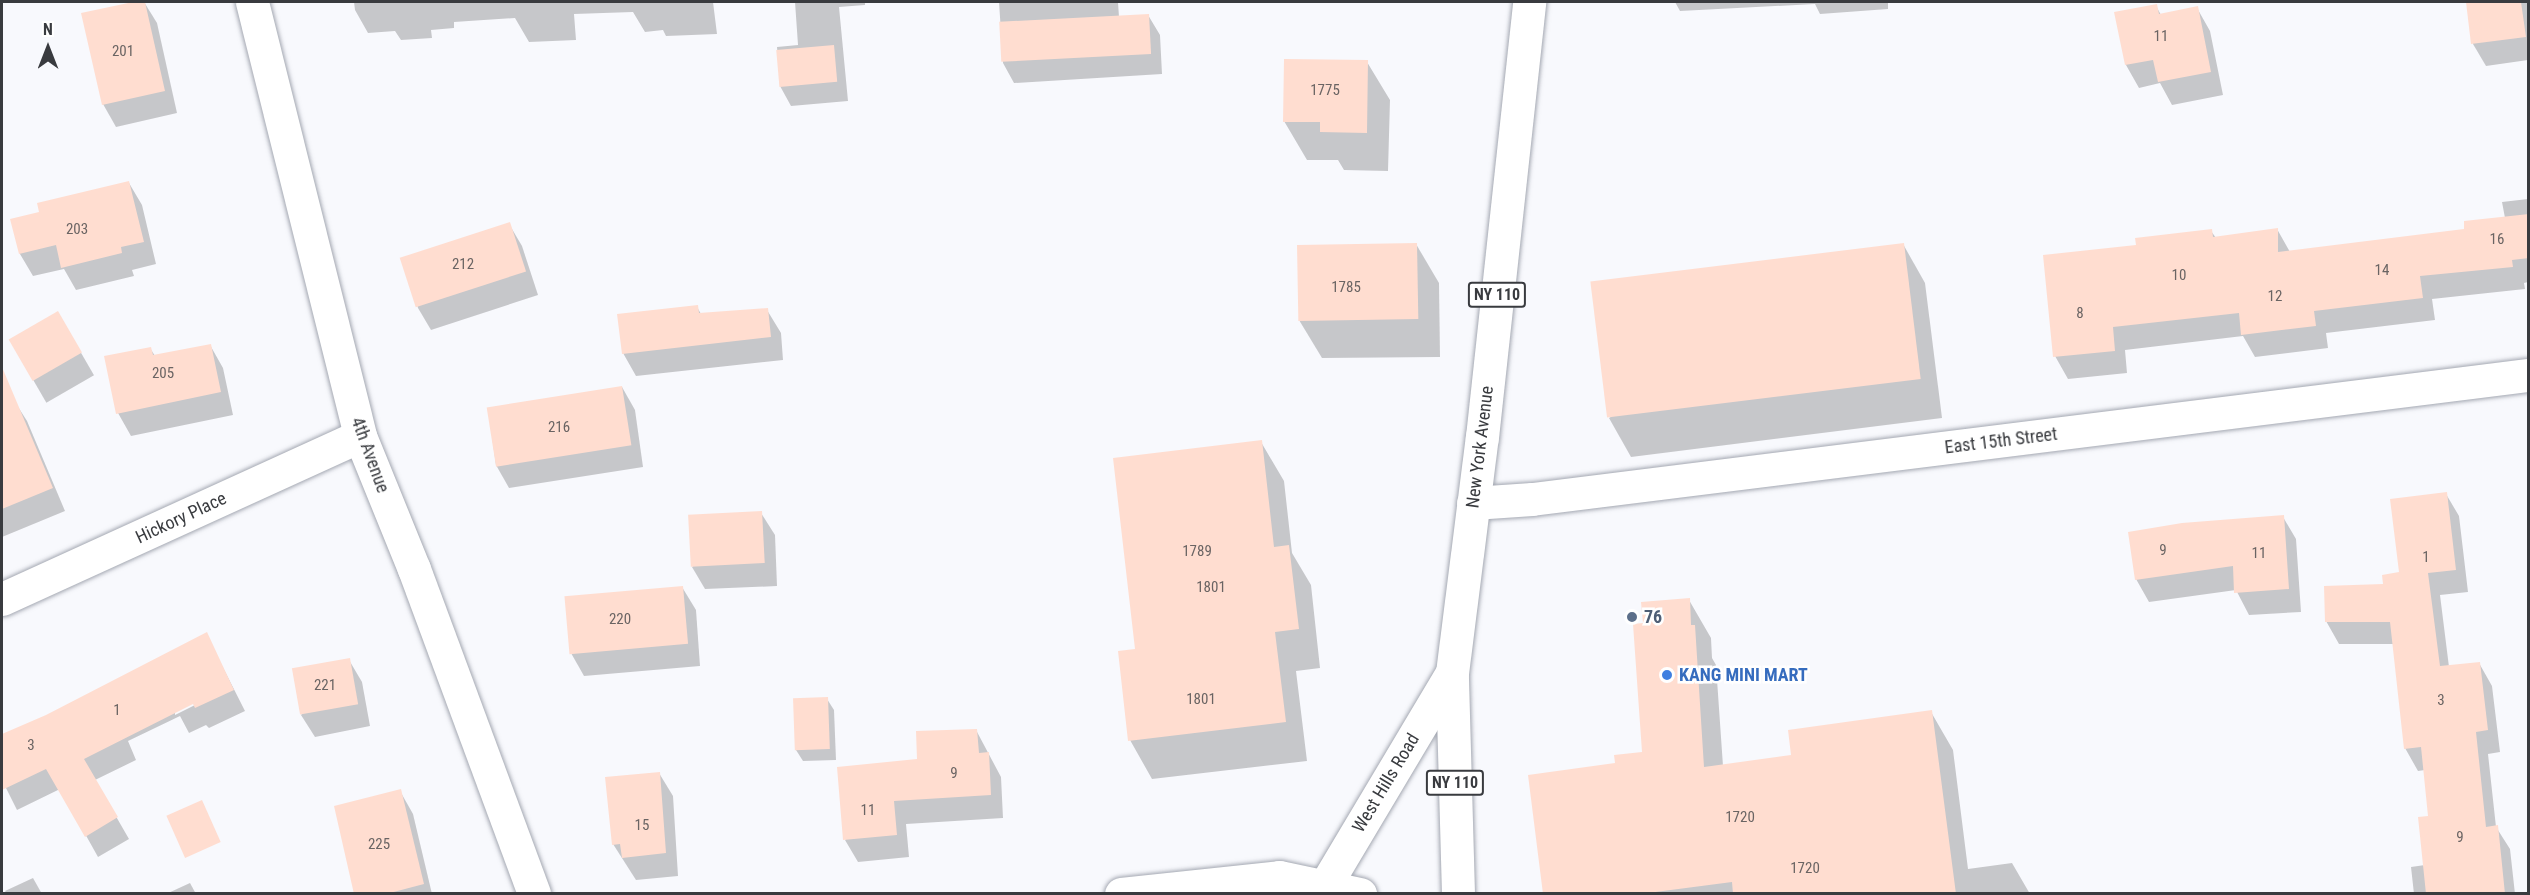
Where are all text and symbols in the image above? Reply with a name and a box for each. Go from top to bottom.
north arrow [18,18,78,78]
text: N [43,20,53,39]
house number: 11 [2154,28,2168,46]
house number: 201 [112,43,134,61]
house number: 1775 [1310,82,1340,100]
house number: 203 [66,221,88,239]
house number: 16 [2490,231,2504,249]
house number: 212 [452,256,474,274]
house number: 14 [2375,262,2389,280]
house number: 10 [2172,267,2186,285]
house number: 1785 [1331,279,1361,297]
road number: NY 110 [1467,282,1527,308]
house number: 12 [2268,288,2282,306]
house number: 8 [2076,305,2084,323]
house number: 205 [152,365,174,383]
street label: New York Avenue [1462,385,1498,509]
street label: 4th Avenue [346,414,394,496]
house number: 216 [548,419,570,437]
street label: East 15th Street [1943,423,2059,459]
street label: Hickory Place [132,488,230,548]
house number: 9 [2159,542,2167,560]
house number: 1789 [1182,543,1212,561]
house number: 11 [2252,545,2266,563]
house number: 1 [2422,549,2430,567]
house number: 1801 [1196,579,1226,597]
place label: 76 [1644,606,1662,628]
marker: 76 [1625,610,1639,624]
house number: 220 [609,611,631,629]
place label: KANG MINI MART [1679,664,1808,686]
marker: KANG MINI MART [1660,668,1674,682]
house number: 221 [314,677,336,695]
house number: 1801 [1186,691,1216,709]
house number: 3 [2437,692,2445,710]
house number: 1 [113,702,121,720]
street label: West Hills Road [1348,730,1424,836]
house number: 3 [27,737,35,755]
house number: 9 [950,765,958,783]
road number: NY 110 [1425,770,1485,796]
house number: 11 [861,802,875,820]
house number: 1720 [1725,809,1755,827]
house number: 15 [635,817,649,835]
house number: 9 [2456,829,2464,847]
house number: 225 [368,836,390,854]
house number: 1720 [1790,860,1820,878]

